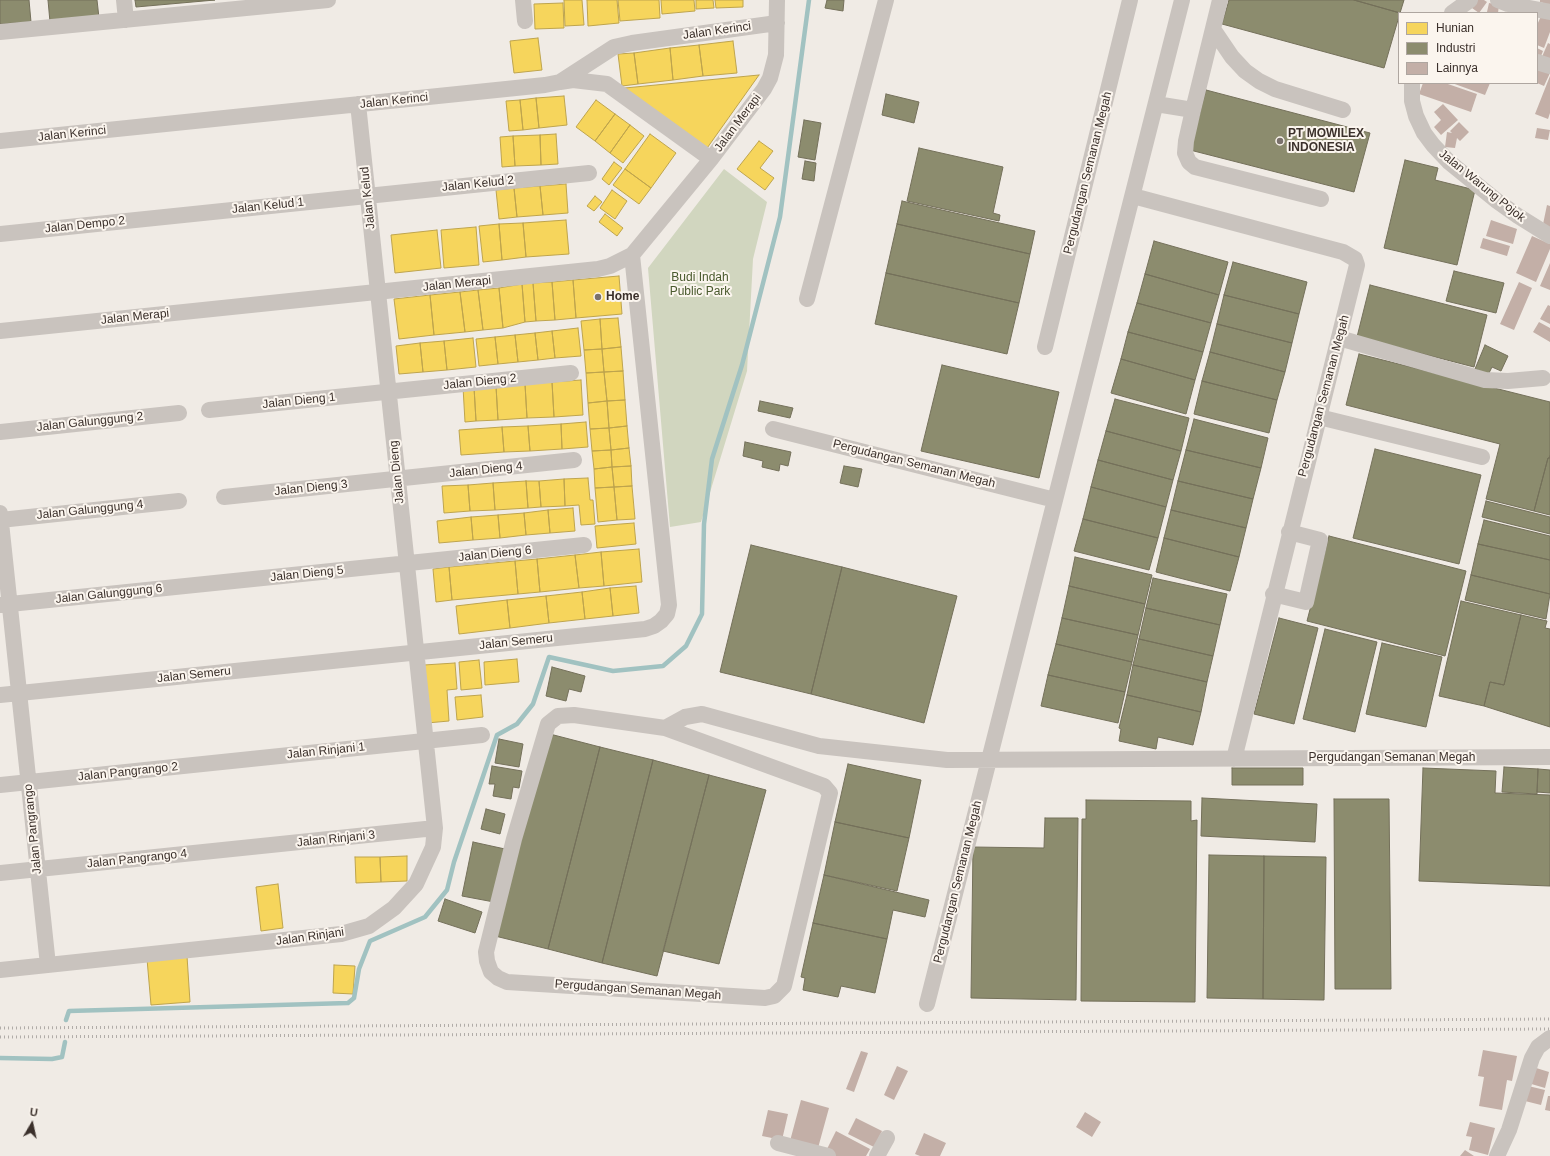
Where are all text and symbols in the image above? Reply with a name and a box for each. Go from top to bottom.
legend [1398,12,1538,84]
street label: Jalan Kerinci [682,19,752,43]
text: Hunian [1436,21,1474,35]
text: Industri [1436,41,1475,55]
text: Lainnya [1436,61,1478,75]
street label: Jalan Kerinci [359,90,429,112]
street label: Pergudangan Semanan Megah [1061,90,1115,256]
street label: Jalan Merapi [712,91,764,155]
street label: Jalan Kerinci [37,123,107,145]
place label: PT MOWILEX INDONESIA [1288,127,1364,155]
marker: PT MOWILEX INDONESIA [1275,136,1285,146]
street label: Jalan Warung Pojok [1436,147,1528,225]
street label: Jalan Kelud [358,166,378,230]
street label: Jalan Kelud 2 [441,173,515,195]
street label: Jalan Kelud 1 [231,195,305,217]
street label: Jalan Dempo 2 [44,214,126,236]
park label: Budi Indah Public Park [670,271,730,299]
street label: Jalan Merapi [422,273,492,295]
place label: Home [606,290,639,304]
marker: Home [593,292,603,302]
street label: Jalan Merapi [100,306,170,328]
street label: Pergudangan Semanan Megah [1295,314,1353,478]
street label: Jalan Dieng 2 [443,371,517,393]
street label: Jalan Dieng 1 [262,390,336,412]
street label: Jalan Galunggung 2 [36,409,144,435]
street label: Pergudangan Semanan Megah [831,437,997,491]
street label: Jalan Dieng [387,440,407,504]
street label: Jalan Dieng 4 [449,459,523,481]
street label: Jalan Dieng 3 [274,477,348,499]
street label: Jalan Galunggung 4 [36,497,144,523]
street label: Jalan Dieng 6 [458,543,532,565]
street label: Jalan Dieng 5 [270,563,344,585]
street label: Jalan Galunggung 6 [55,581,163,607]
street label: Jalan Semeru [478,631,554,653]
street label: Jalan Semeru [156,664,232,686]
street label: Jalan Rinjani 1 [286,740,366,762]
street label: Pergudangan Semanan Megah [1309,751,1475,765]
street label: Jalan Pangrango 2 [77,760,179,784]
street label: Jalan Pangrango [21,783,45,875]
street label: Pergudangan Semanan Megah [931,799,985,965]
street label: Jalan Rinjani 3 [296,828,376,850]
street label: Jalan Pangrango 4 [86,847,188,871]
street label: Jalan Rinjani [275,925,345,949]
street label: Pergudangan Semanan Megah [554,977,722,1003]
north arrow [12,1104,52,1144]
text: U [29,1106,39,1119]

